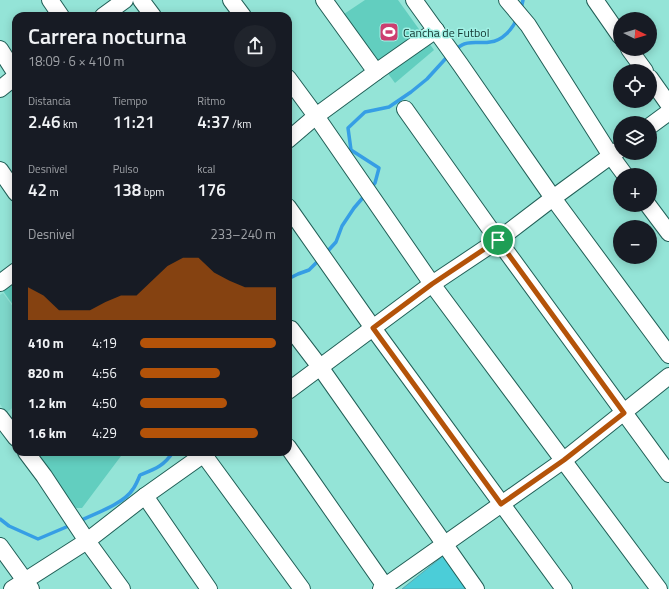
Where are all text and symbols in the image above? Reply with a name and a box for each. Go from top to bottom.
north arrow [613,12,657,56]
map controls [613,12,657,264]
text: Carrera nocturna [28,19,186,53]
sports icon: Cancha de Futbol [378,21,400,43]
place label: Cancha de Futbol [403,23,489,42]
button: share [234,25,276,67]
text: 18:09 · 6 × 410 m [28,51,124,71]
button: locate [613,64,657,108]
text: Distancia [28,93,71,109]
text: Tiempo [113,93,147,109]
text: Ritmo [197,93,225,109]
text: 2.46 [28,109,61,135]
text: 11:21 [113,109,155,135]
text: 4:37 [197,109,230,135]
text: km [61,116,78,132]
text: /km [230,116,251,132]
button: layers [613,116,657,160]
text: Desnivel [28,161,67,177]
text: Pulso [113,161,138,177]
text: kcal [197,161,215,177]
button: + [613,168,657,212]
text: 42 [28,177,47,203]
text: 138 [113,177,141,203]
text: 176 [197,177,226,203]
text: m [47,184,59,200]
text: bpm [141,184,164,200]
button: − [613,220,657,264]
pin [481,223,515,257]
text: Desnivel [28,224,75,244]
text: 233–240 m [210,224,276,244]
icon: arrive [487,229,509,251]
text: 410 m [28,333,64,353]
text: 4:19 [92,333,117,353]
text: 820 m [28,363,64,383]
text: 4:56 [92,363,117,383]
text: 1.2 km [28,393,66,413]
text: 4:50 [92,393,117,413]
text: 1.6 km [28,423,66,443]
text: 4:29 [92,423,117,443]

